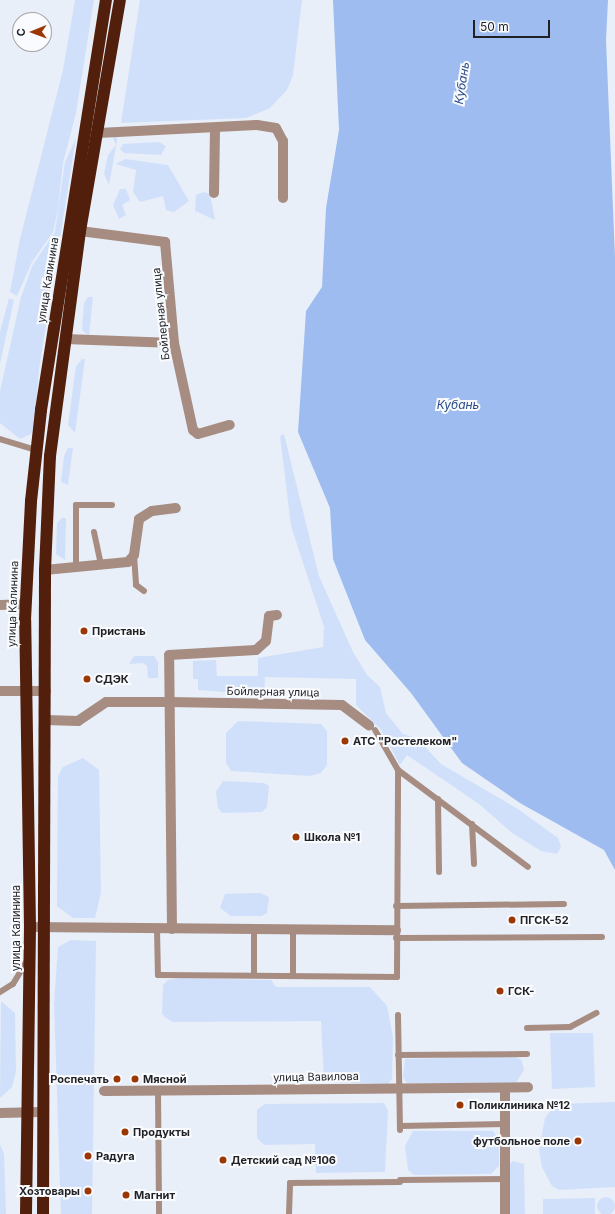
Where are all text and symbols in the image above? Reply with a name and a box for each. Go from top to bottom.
north arrow [12,12,52,52]
scale bar [475,12,552,38]
text: 50 m [480,19,509,34]
text: С [14,28,28,36]
water label: Кубань [452,61,472,105]
street label: улица Калинина [35,236,61,324]
street label: Бойлерная улица [150,267,172,361]
water label: Кубань [437,398,479,412]
street label: улица Калинина [5,561,21,647]
place label: Пристань [92,624,146,638]
marker: Пристань [79,626,89,636]
place label: СДЭК [95,672,129,686]
marker: СДЭК [82,674,92,684]
street label: Бойлерная улица [226,685,320,699]
place label: АТС "Ростелеком" [353,734,457,748]
marker: АТС "Ростелеком" [340,736,350,746]
place label: Школа №1 [304,830,360,844]
marker: Школа №1 [291,832,301,842]
street label: улица Калинина [9,885,23,971]
place label: ПГСК-52 [520,913,569,927]
marker: ПГСК-52 [507,915,517,925]
place label: ГСК- [508,984,534,998]
marker: ГСК- [495,986,505,996]
street label: улица Вавилова [273,1070,359,1084]
place label: Роспечать [50,1072,109,1086]
place label: Мясной [143,1072,187,1086]
marker: Роспечать [112,1074,122,1084]
marker: Мясной [130,1074,140,1084]
place label: Поликлиника №12 [469,1098,570,1112]
marker: Поликлиника №12 [454,1099,466,1111]
place label: Продукты [133,1125,190,1139]
marker: Продукты [120,1127,130,1137]
place label: футбольное поле [473,1134,570,1148]
marker: футбольное поле [573,1136,583,1146]
place label: Радуга [96,1149,135,1163]
marker: Радуга [83,1151,93,1161]
place label: Детский сад №106 [231,1153,336,1167]
marker: Детский сад №106 [218,1155,228,1165]
place label: Хозтовары [19,1184,80,1198]
marker: Хозтовары [83,1186,93,1196]
place label: Магнит [134,1188,175,1202]
marker: Магнит [121,1190,131,1200]

